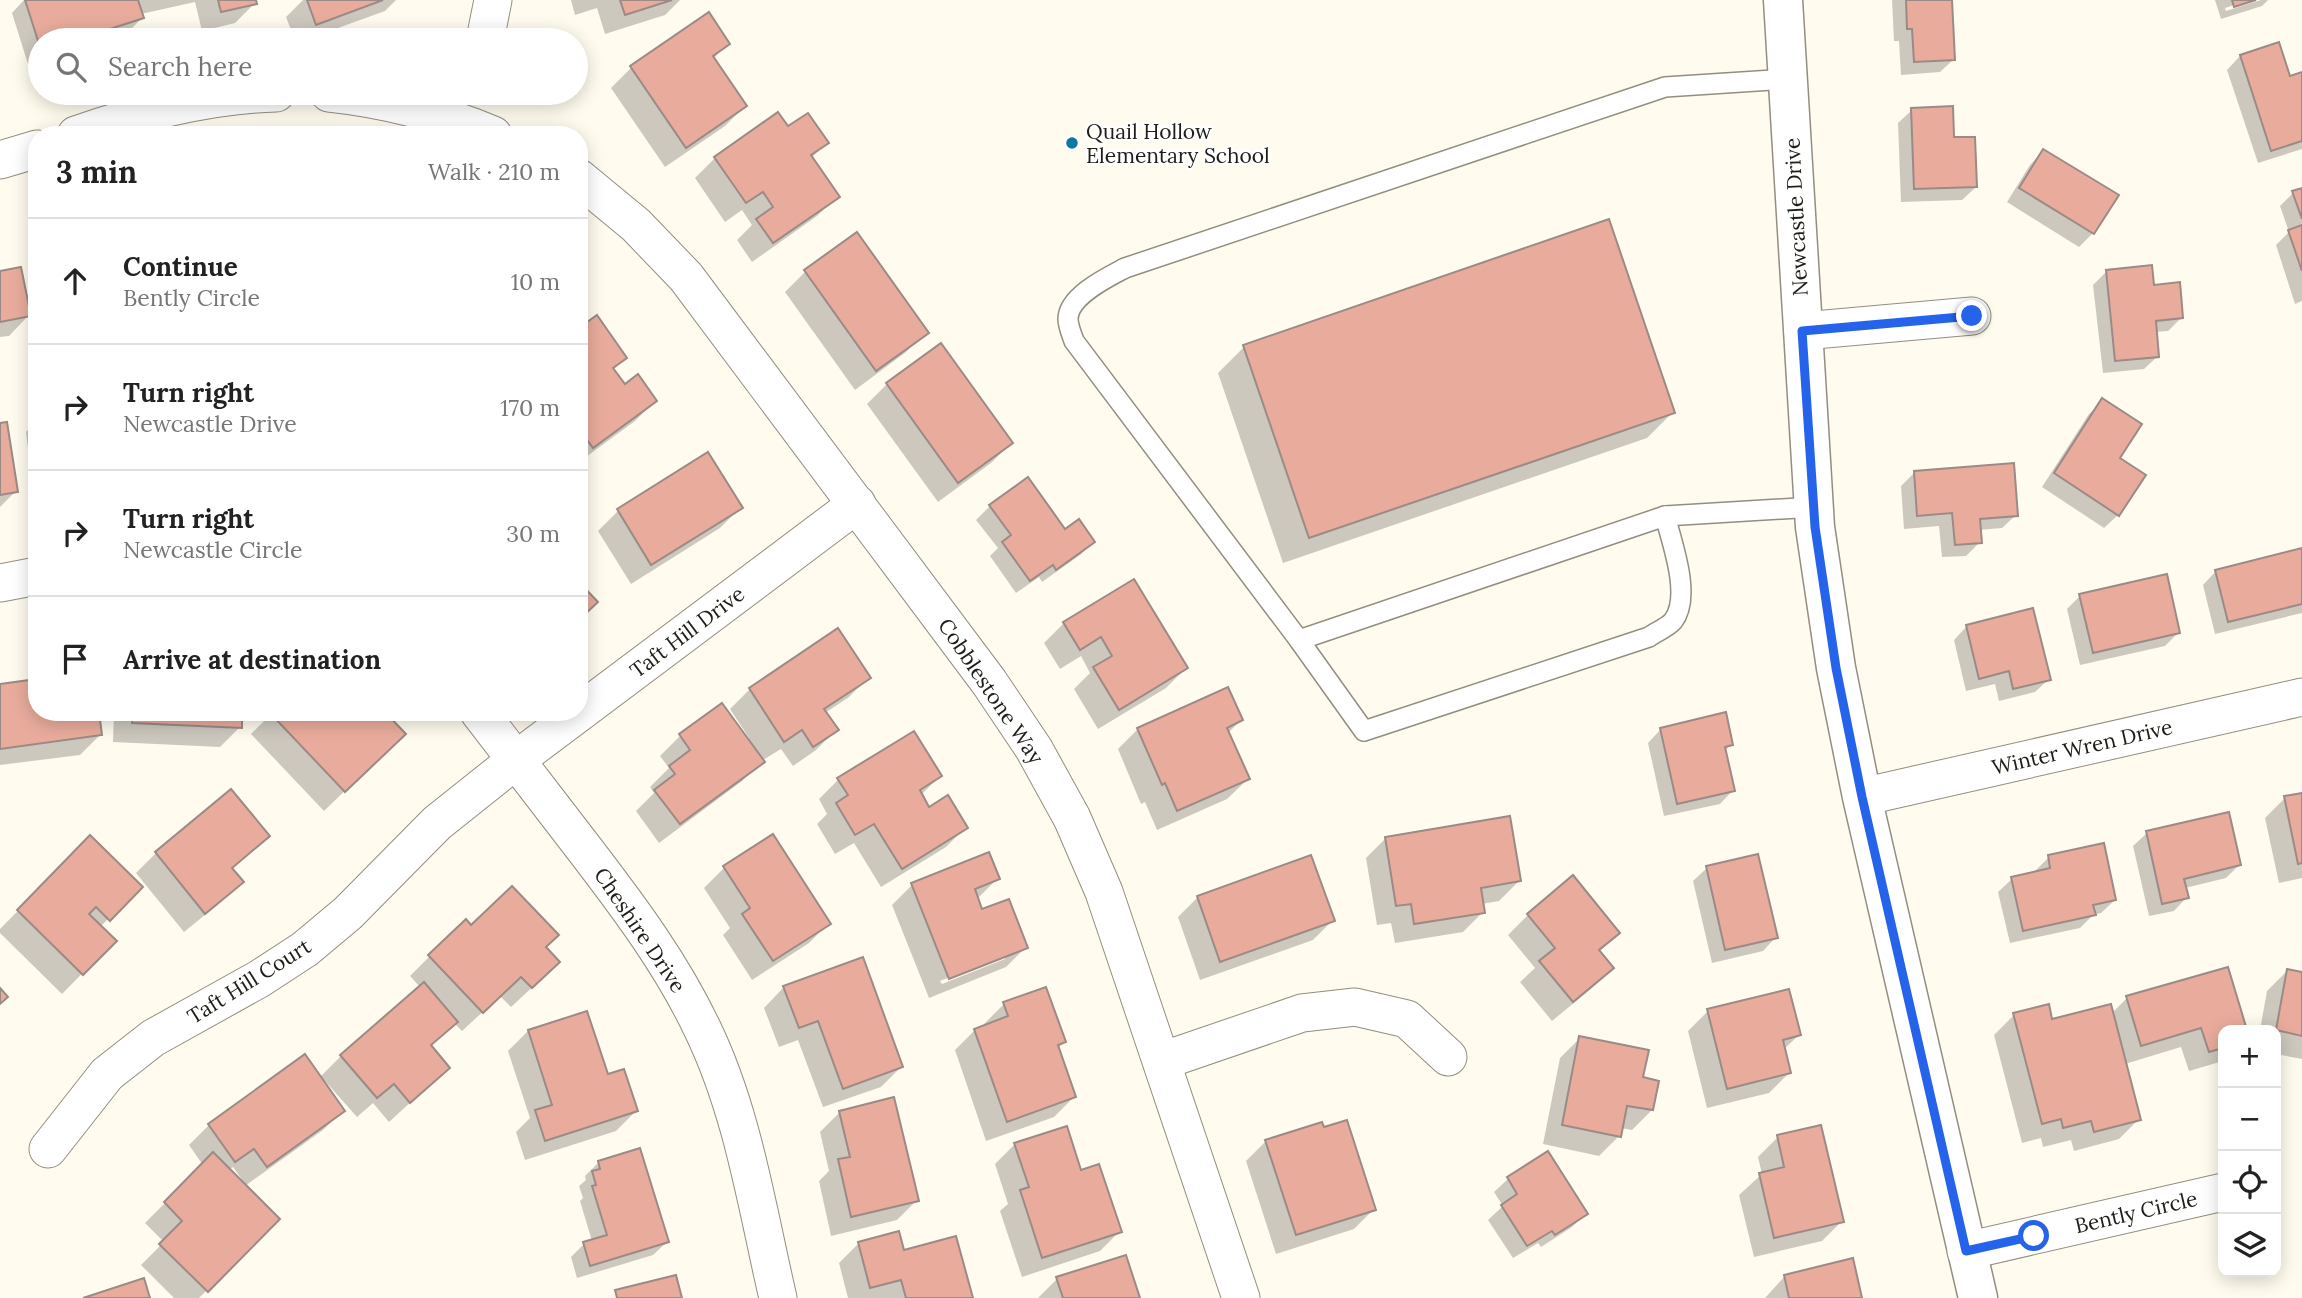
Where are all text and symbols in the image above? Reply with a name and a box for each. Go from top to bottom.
search box [28,28,588,105]
icon: search [52,48,90,86]
text: Search here [108,50,252,83]
place label: Quail Hollow Elementary School [1086,118,1270,169]
marker: Quail Hollow Elementary School [1064,135,1080,151]
street label: Newcastle Drive [1778,137,1814,297]
text: 3 min [56,153,137,191]
text: Walk · 210 m [428,157,560,186]
text: Continue [123,250,238,283]
icon: ahead [56,262,94,300]
text: 10 m [511,267,560,296]
text: Bently Circle [123,283,260,312]
route end [1956,300,1987,331]
text: Turn right [123,376,254,409]
icon: right [56,388,94,426]
text: 170 m [500,393,560,422]
text: Newcastle Drive [123,409,297,438]
text: Turn right [123,502,254,535]
icon: right [56,514,94,552]
text: 30 m [506,519,560,548]
text: Newcastle Circle [123,535,303,564]
street label: Taft Hill Drive [624,580,750,684]
street label: Cobblestone Way [932,613,1050,769]
icon: arrive [56,640,94,678]
text: Arrive at destination [123,643,381,676]
street label: Winter Wren Drive [1989,713,2175,781]
street label: Cheshire Drive [588,862,692,998]
street label: Taft Hill Court [182,932,317,1030]
map controls [2218,1025,2281,1277]
button: + [2218,1025,2281,1088]
button: − [2218,1088,2281,1151]
button: locate [2218,1151,2281,1214]
street label: Bently Circle [2072,1185,2200,1239]
button: layers [2218,1214,2281,1277]
route start [2018,1220,2049,1251]

